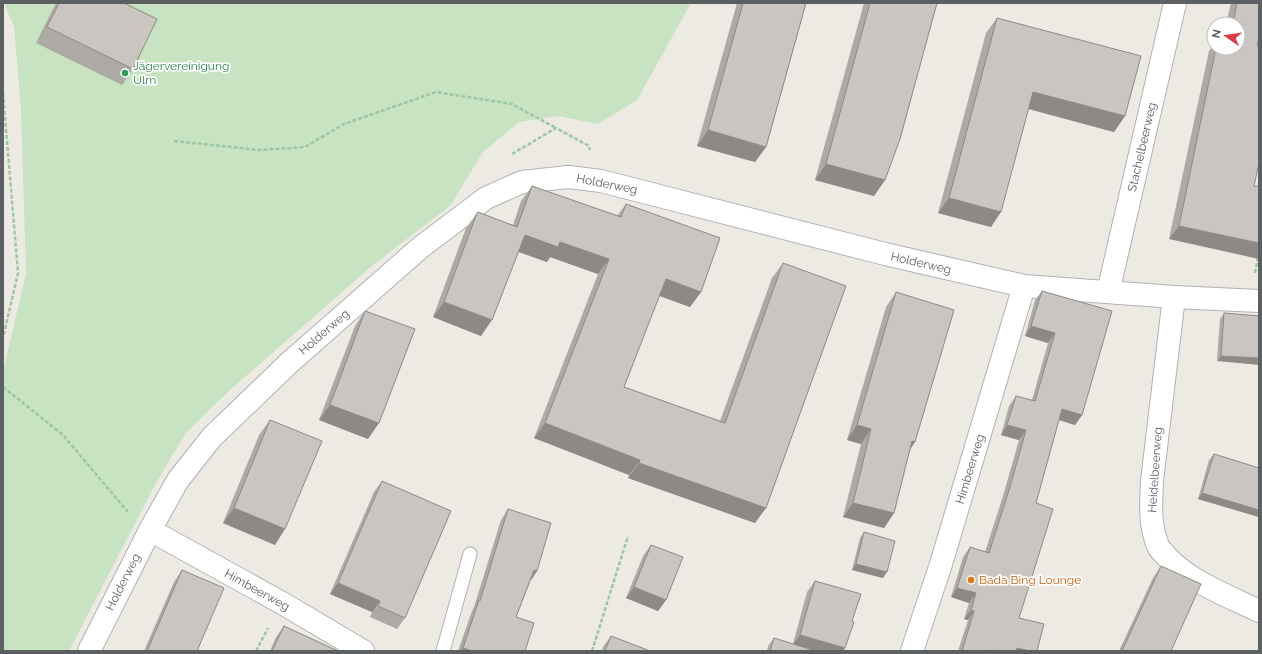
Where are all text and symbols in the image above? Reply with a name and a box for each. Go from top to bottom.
north arrow [1206,16,1246,56]
text: N [1209,28,1224,39]
place label: Jägervereinigung Ulm [133,59,229,87]
marker: Jägervereinigung Ulm [120,68,130,78]
street label: Stachelbeerweg [1125,101,1159,193]
street label: Holderweg [575,171,639,197]
street label: Holderweg [889,249,953,277]
street label: Holderweg [296,306,352,358]
street label: Heidelbeerweg [1145,427,1165,513]
street label: Himbeerweg [953,432,987,506]
street label: Holderweg [103,551,143,613]
street label: Himbeerweg [222,566,292,614]
place label: Bada Bing Lounge [979,573,1081,587]
marker: Bada Bing Lounge [966,575,976,585]

